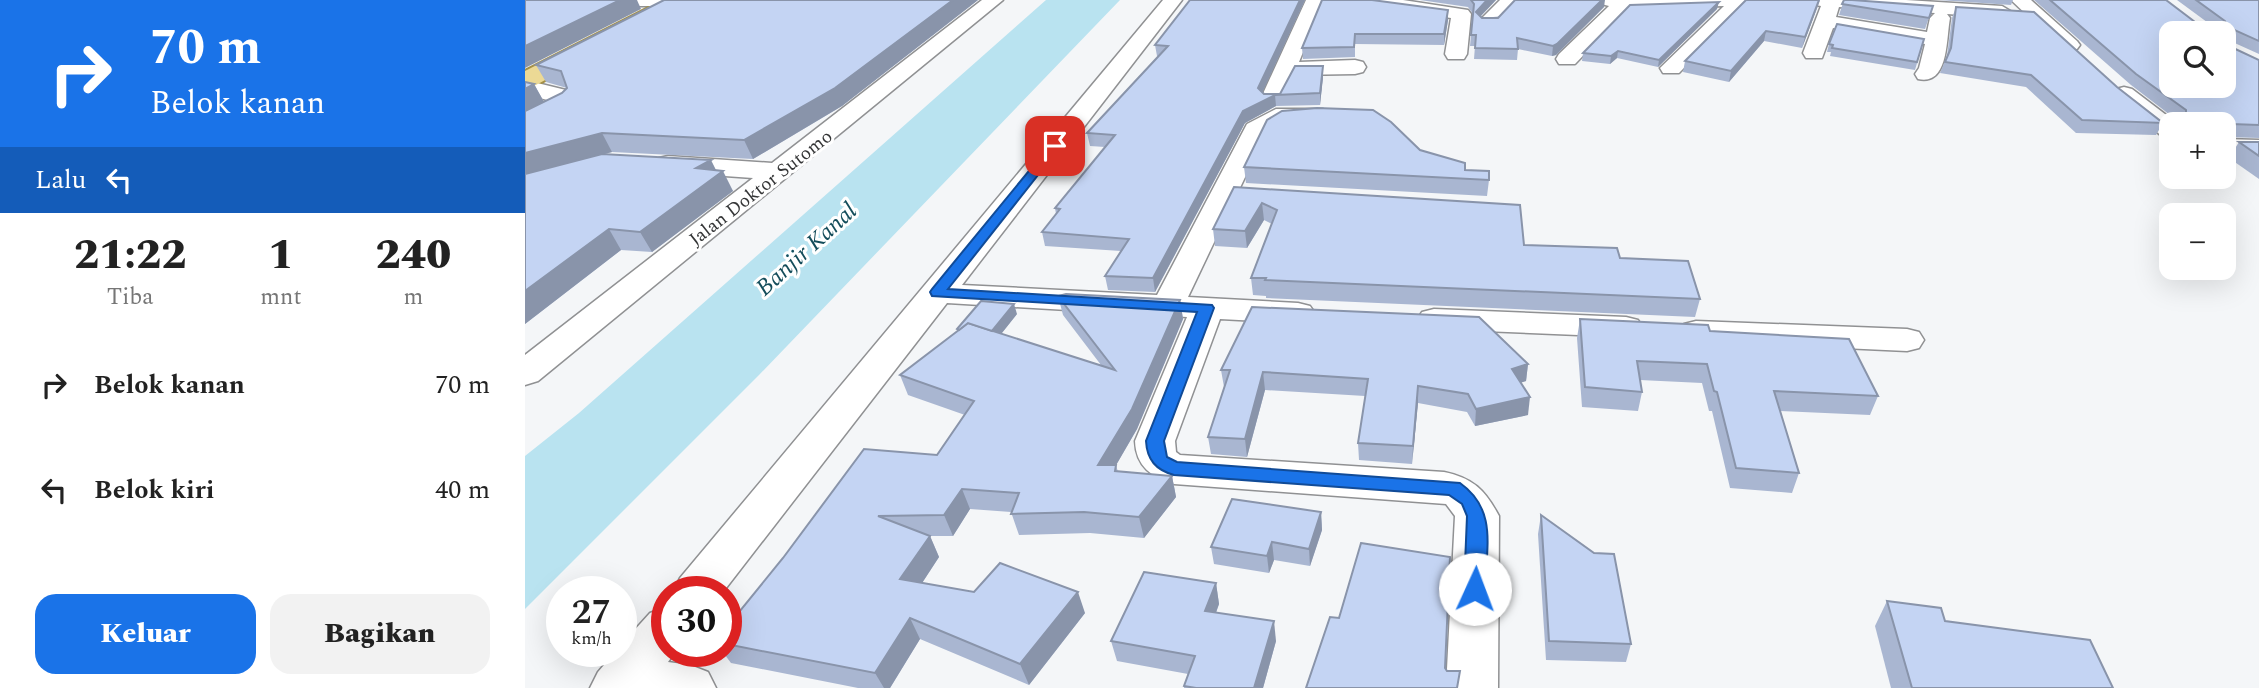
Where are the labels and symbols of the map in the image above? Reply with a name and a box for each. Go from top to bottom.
pin [1025,116,1085,176]
street label: Jalan Doktor Sutomo [683,123,839,254]
water label: Banjir Kanal [748,194,865,305]
position arrow [1438,552,1512,626]
speed limit sign: 30 [651,576,742,667]

